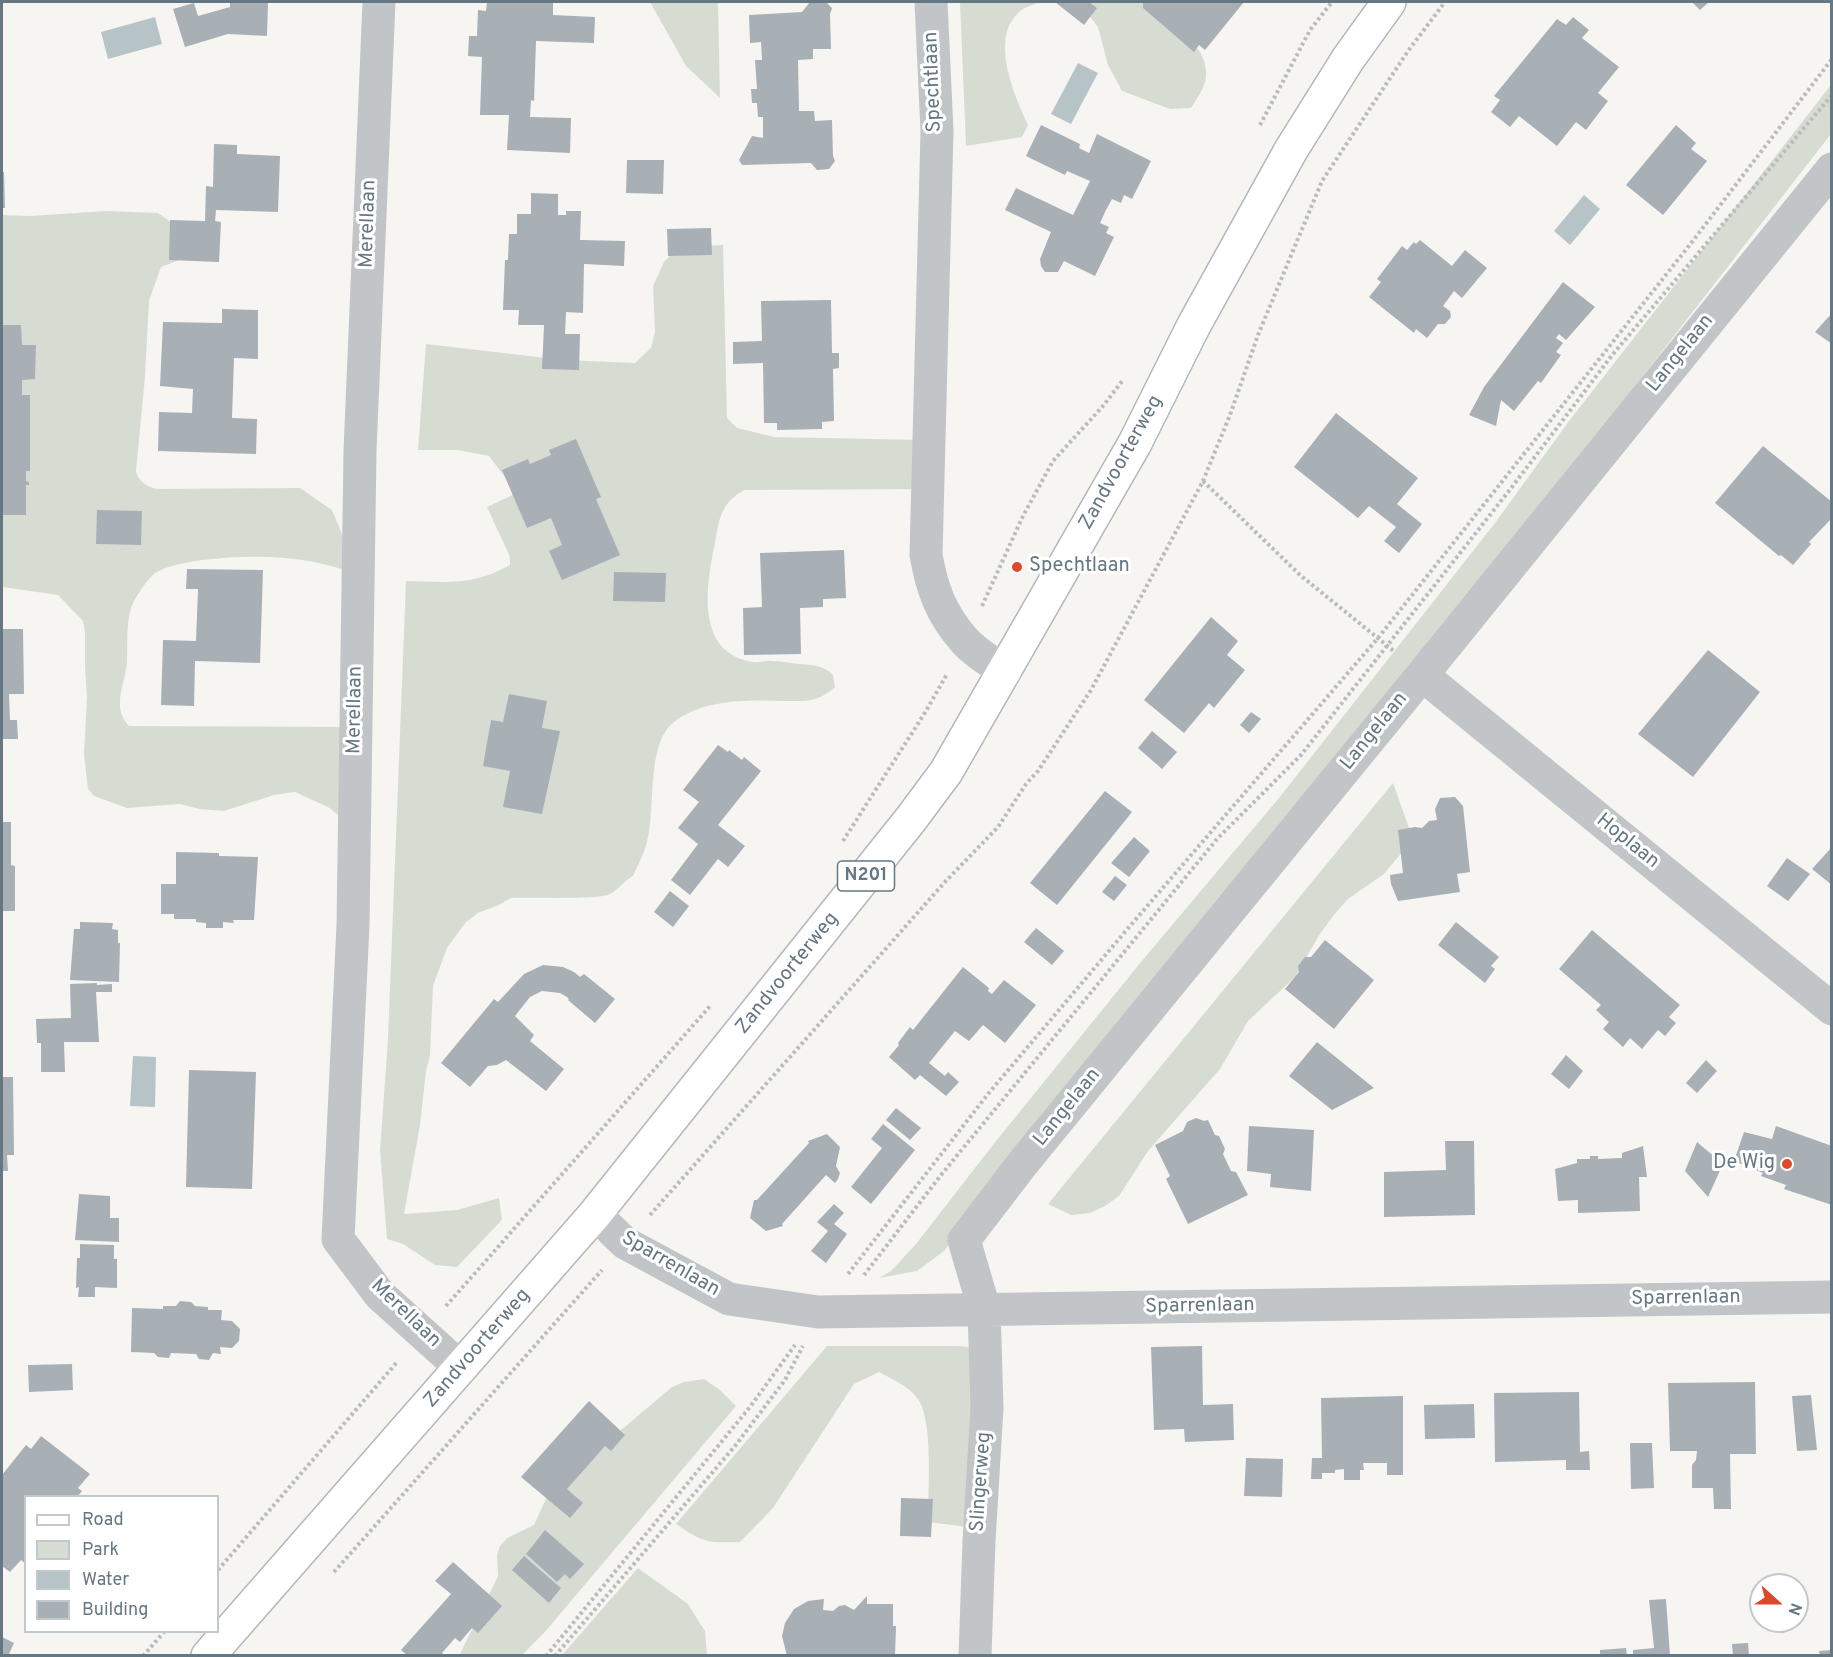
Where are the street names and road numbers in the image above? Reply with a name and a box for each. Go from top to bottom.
street label: Spechtlaan [920,31,948,133]
street label: Merellaan [355,179,383,269]
street label: Langelaan [1642,310,1720,398]
street label: Zandvoorterweg [1075,392,1169,534]
street label: Merellaan [343,666,369,754]
street label: Langelaan [1336,688,1414,776]
street label: Hoplaan [1591,809,1663,875]
road number: N201 [838,861,894,891]
street label: Zandvoorterweg [731,908,845,1040]
street label: Langelaan [1029,1064,1107,1152]
street label: Sparrenlaan [617,1227,723,1303]
street label: Merellaan [365,1275,445,1353]
street label: Zandvoorterweg [420,1285,536,1413]
street label: Sparrenlaan [1631,1286,1741,1312]
street label: Sparrenlaan [1145,1294,1255,1320]
street label: Slingerweg [967,1431,997,1533]

